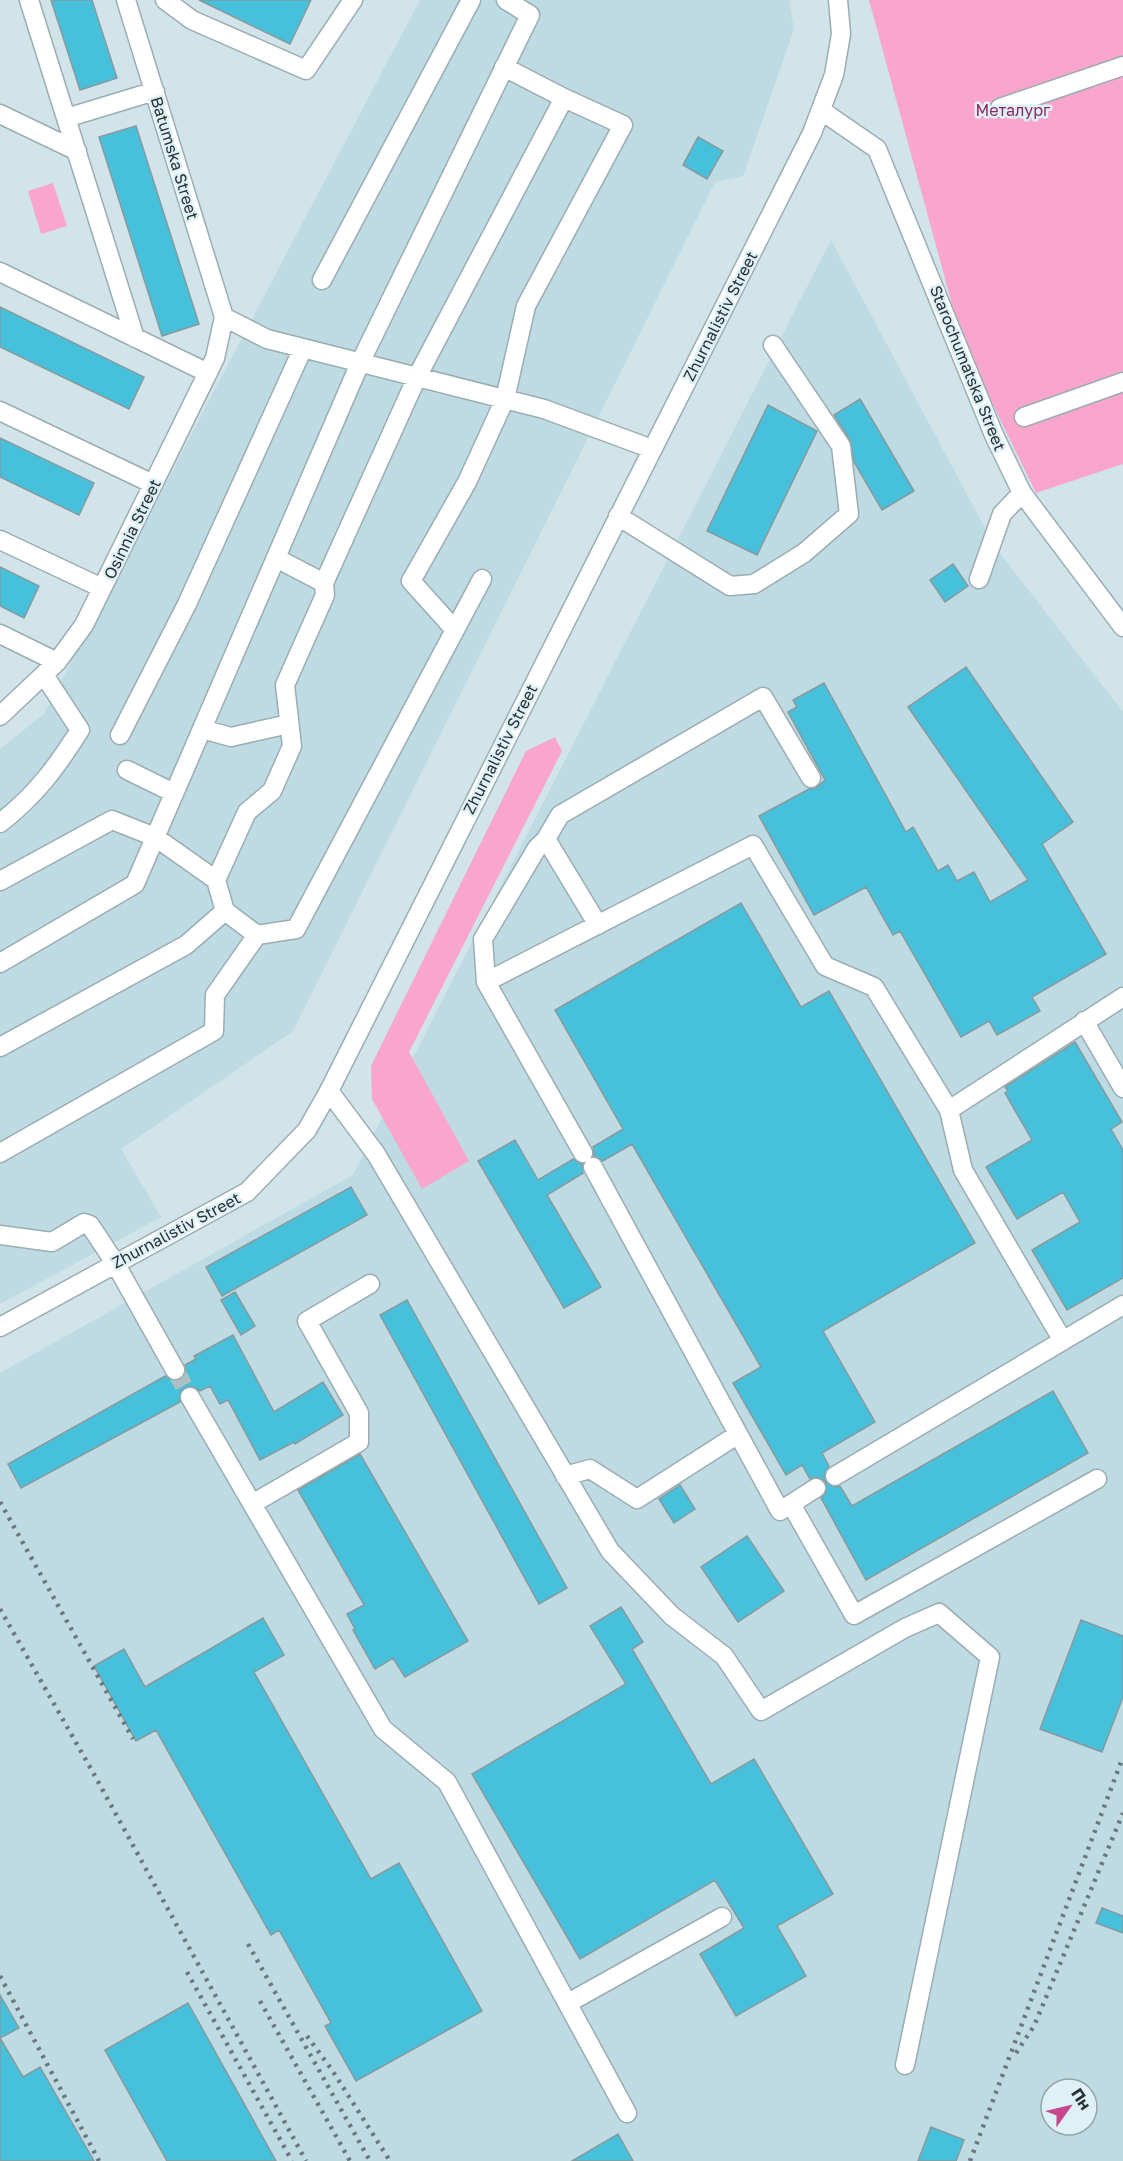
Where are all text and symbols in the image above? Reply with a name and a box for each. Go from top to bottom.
street label: Batumska Street [147,94,203,222]
park label: Металург [976,100,1051,120]
street label: Zhurnalistiv Street [679,248,761,384]
street label: Starochumatska Street [926,282,1010,454]
street label: Osinnia Street [99,476,165,582]
street label: Zhurnalistiv Street [459,681,541,817]
street label: Zhurnalistiv Street [108,1188,244,1272]
north arrow [1039,2077,1099,2137]
text: Пн [1067,2084,1096,2113]

